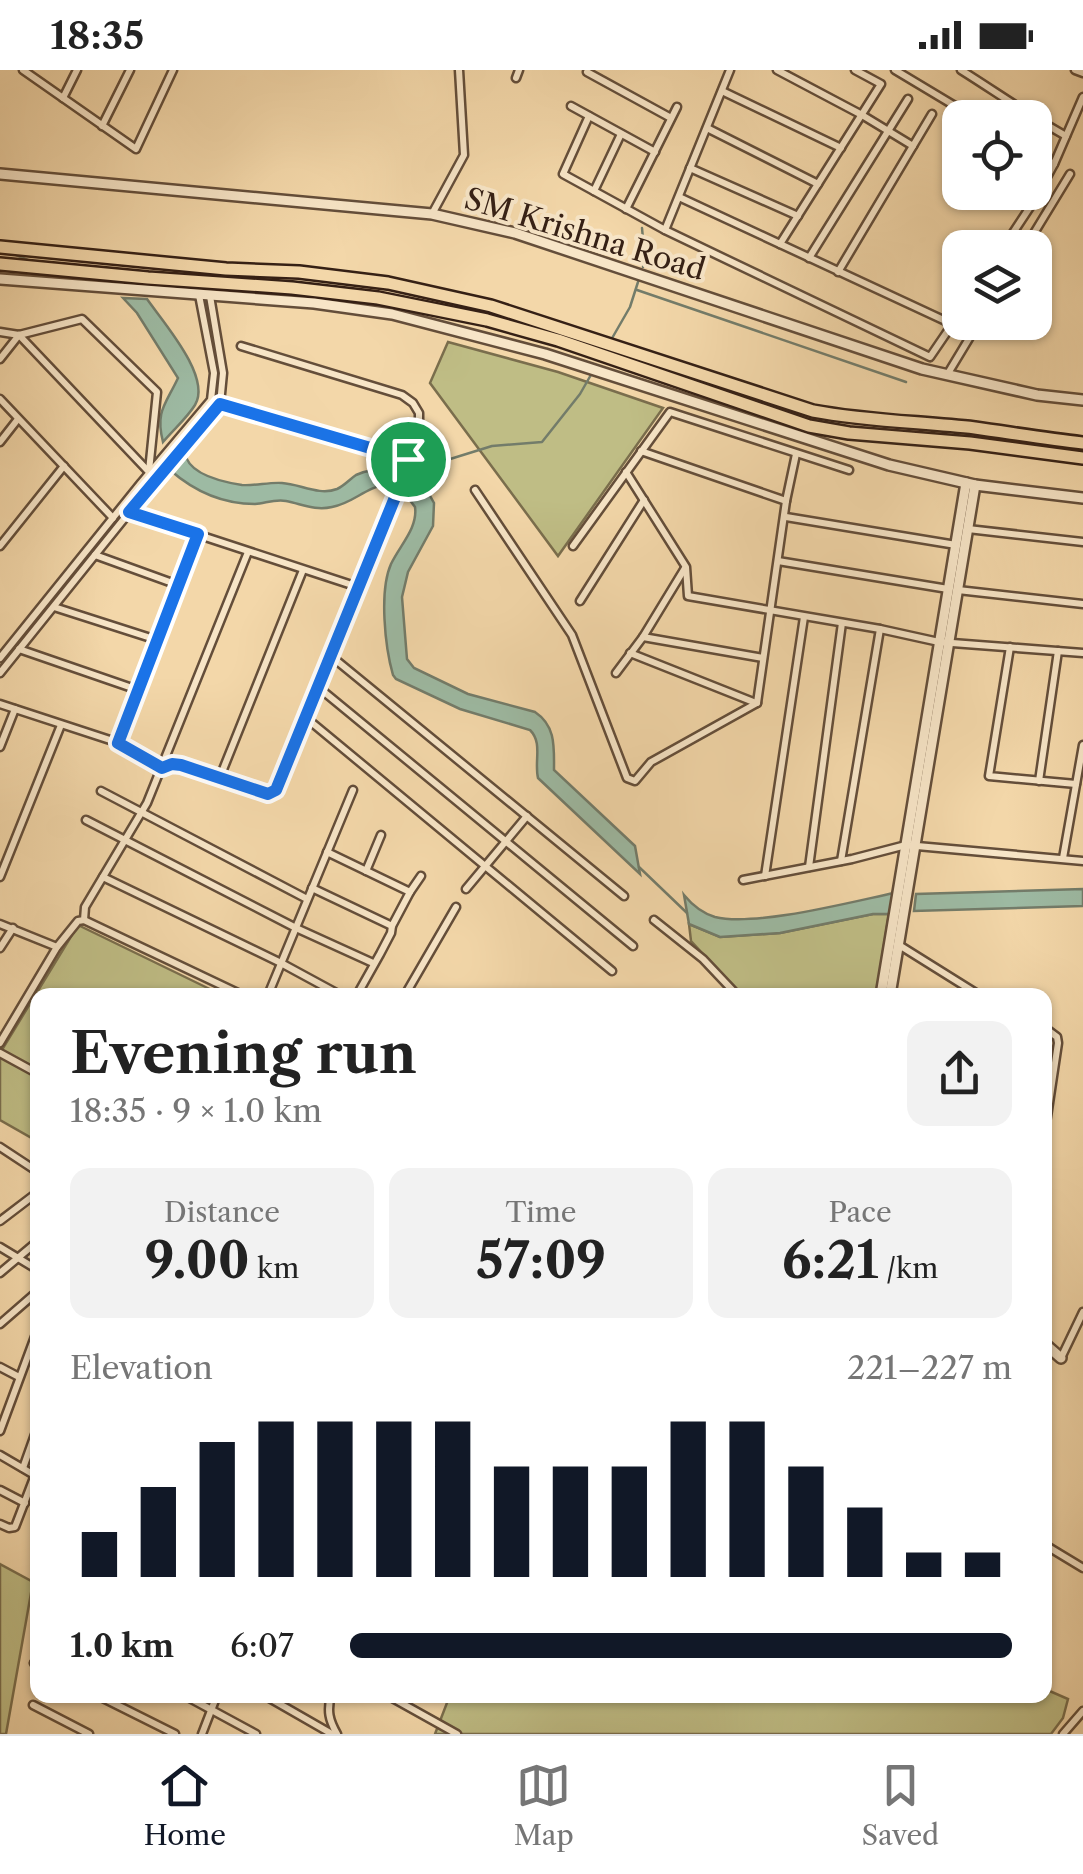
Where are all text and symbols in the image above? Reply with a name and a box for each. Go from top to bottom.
text: 18:35 [50,12,144,59]
map controls [942,100,1052,340]
button: locate [942,100,1052,210]
street label: SM Krishna Road [460,180,710,288]
button: layers [942,230,1052,340]
pin [366,417,451,502]
icon: arrive [381,432,436,487]
text: Evening run [70,1020,417,1087]
button: share [907,1021,1012,1126]
text: 18:35 · 9 × 1.0 km [70,1091,322,1130]
text: Distance [164,1195,280,1229]
text: Time [506,1195,576,1229]
text: Pace [828,1195,892,1229]
text: 9.00 [145,1229,250,1291]
text: 57:09 [476,1229,606,1291]
text: 6:21 [782,1229,878,1291]
text: km [250,1251,299,1285]
text: /km [878,1251,938,1285]
text: Elevation [70,1348,213,1387]
text: 221–227 m [847,1348,1012,1387]
text: 1.0 km [70,1626,174,1665]
text: 6:07 [230,1626,294,1665]
tab: Home [144,1758,226,1852]
tab: Map [514,1758,574,1852]
tab: Saved [861,1758,939,1852]

